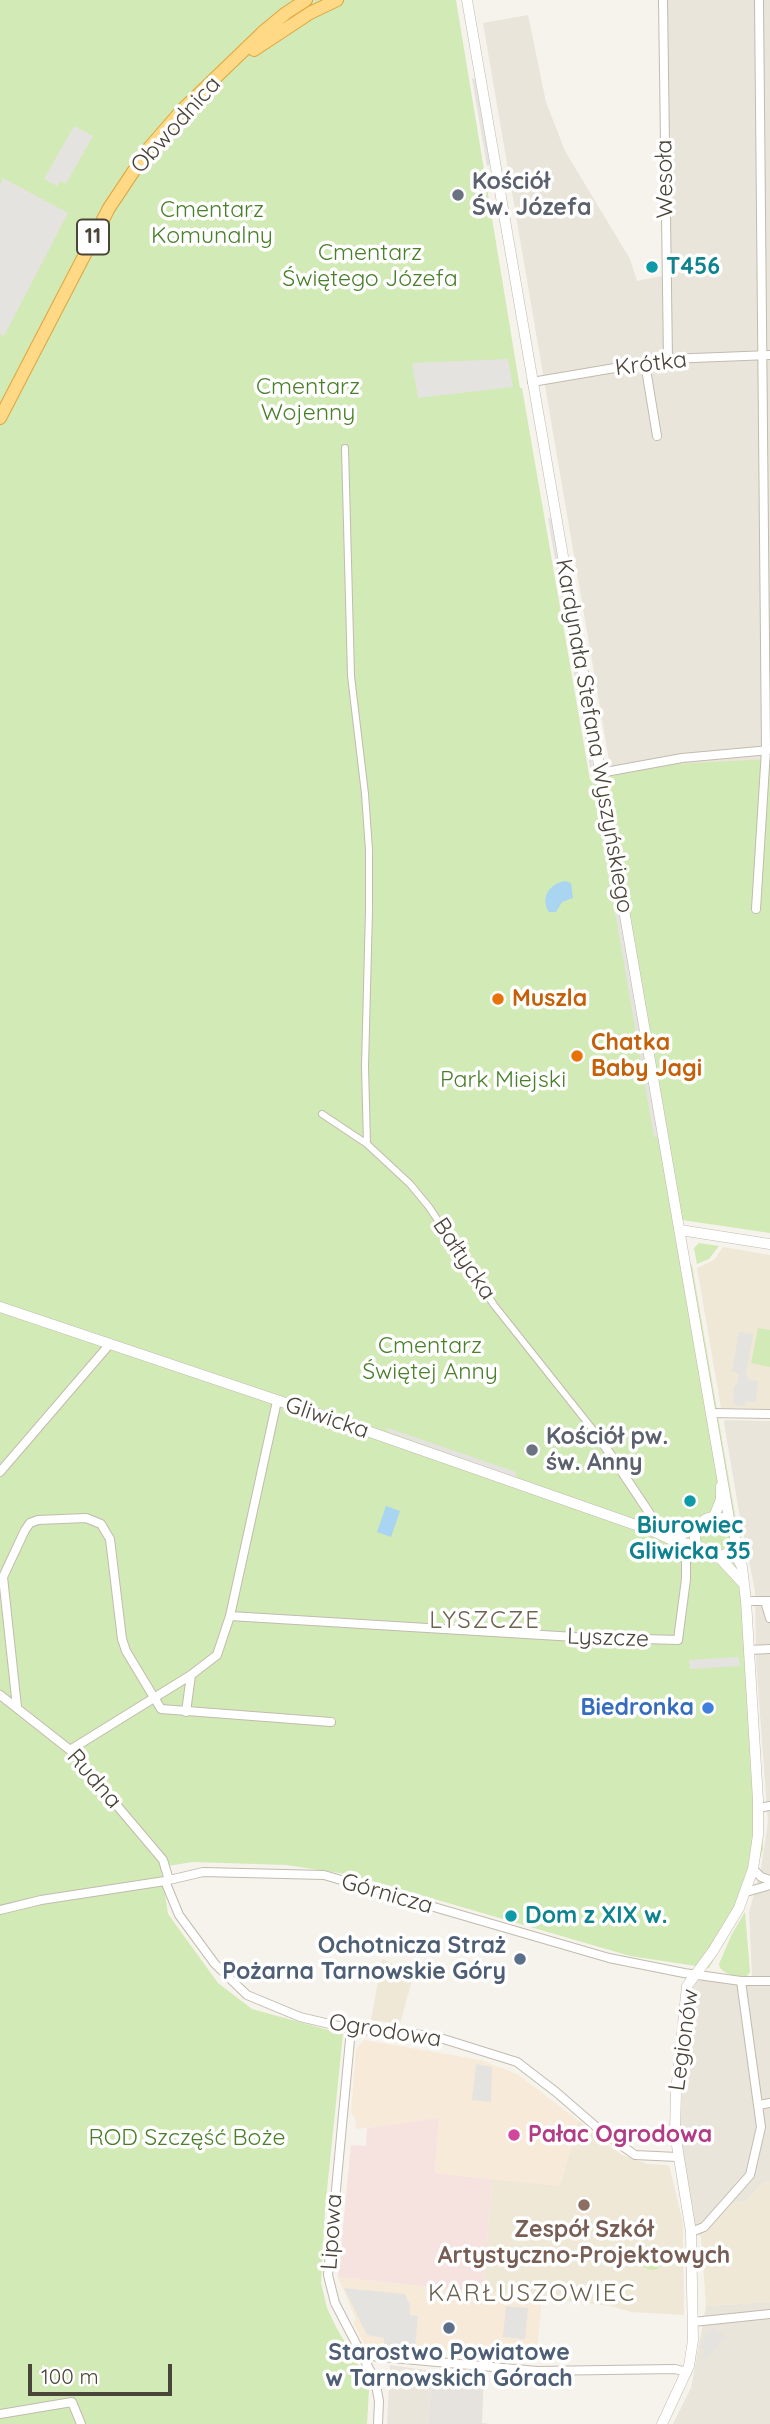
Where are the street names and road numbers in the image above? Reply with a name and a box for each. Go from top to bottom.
street label: Obwodnica [125,71,227,179]
street label: Wesoła [651,139,679,219]
road number: 11 [77,219,109,254]
street label: Krótka [614,346,688,382]
street label: Kardynała Stefana Wyszyńskiego [549,557,639,915]
street label: Bałtycka [427,1213,501,1305]
street label: Gliwicka [282,1391,372,1445]
street label: Lyszcze [567,1623,649,1653]
street label: Rudna [61,1744,127,1814]
street label: Górnicza [338,1868,436,1920]
street label: Legionów [663,1987,705,2093]
street label: Ogrodowa [327,2009,443,2053]
street label: Lipowa [316,2193,348,2271]

